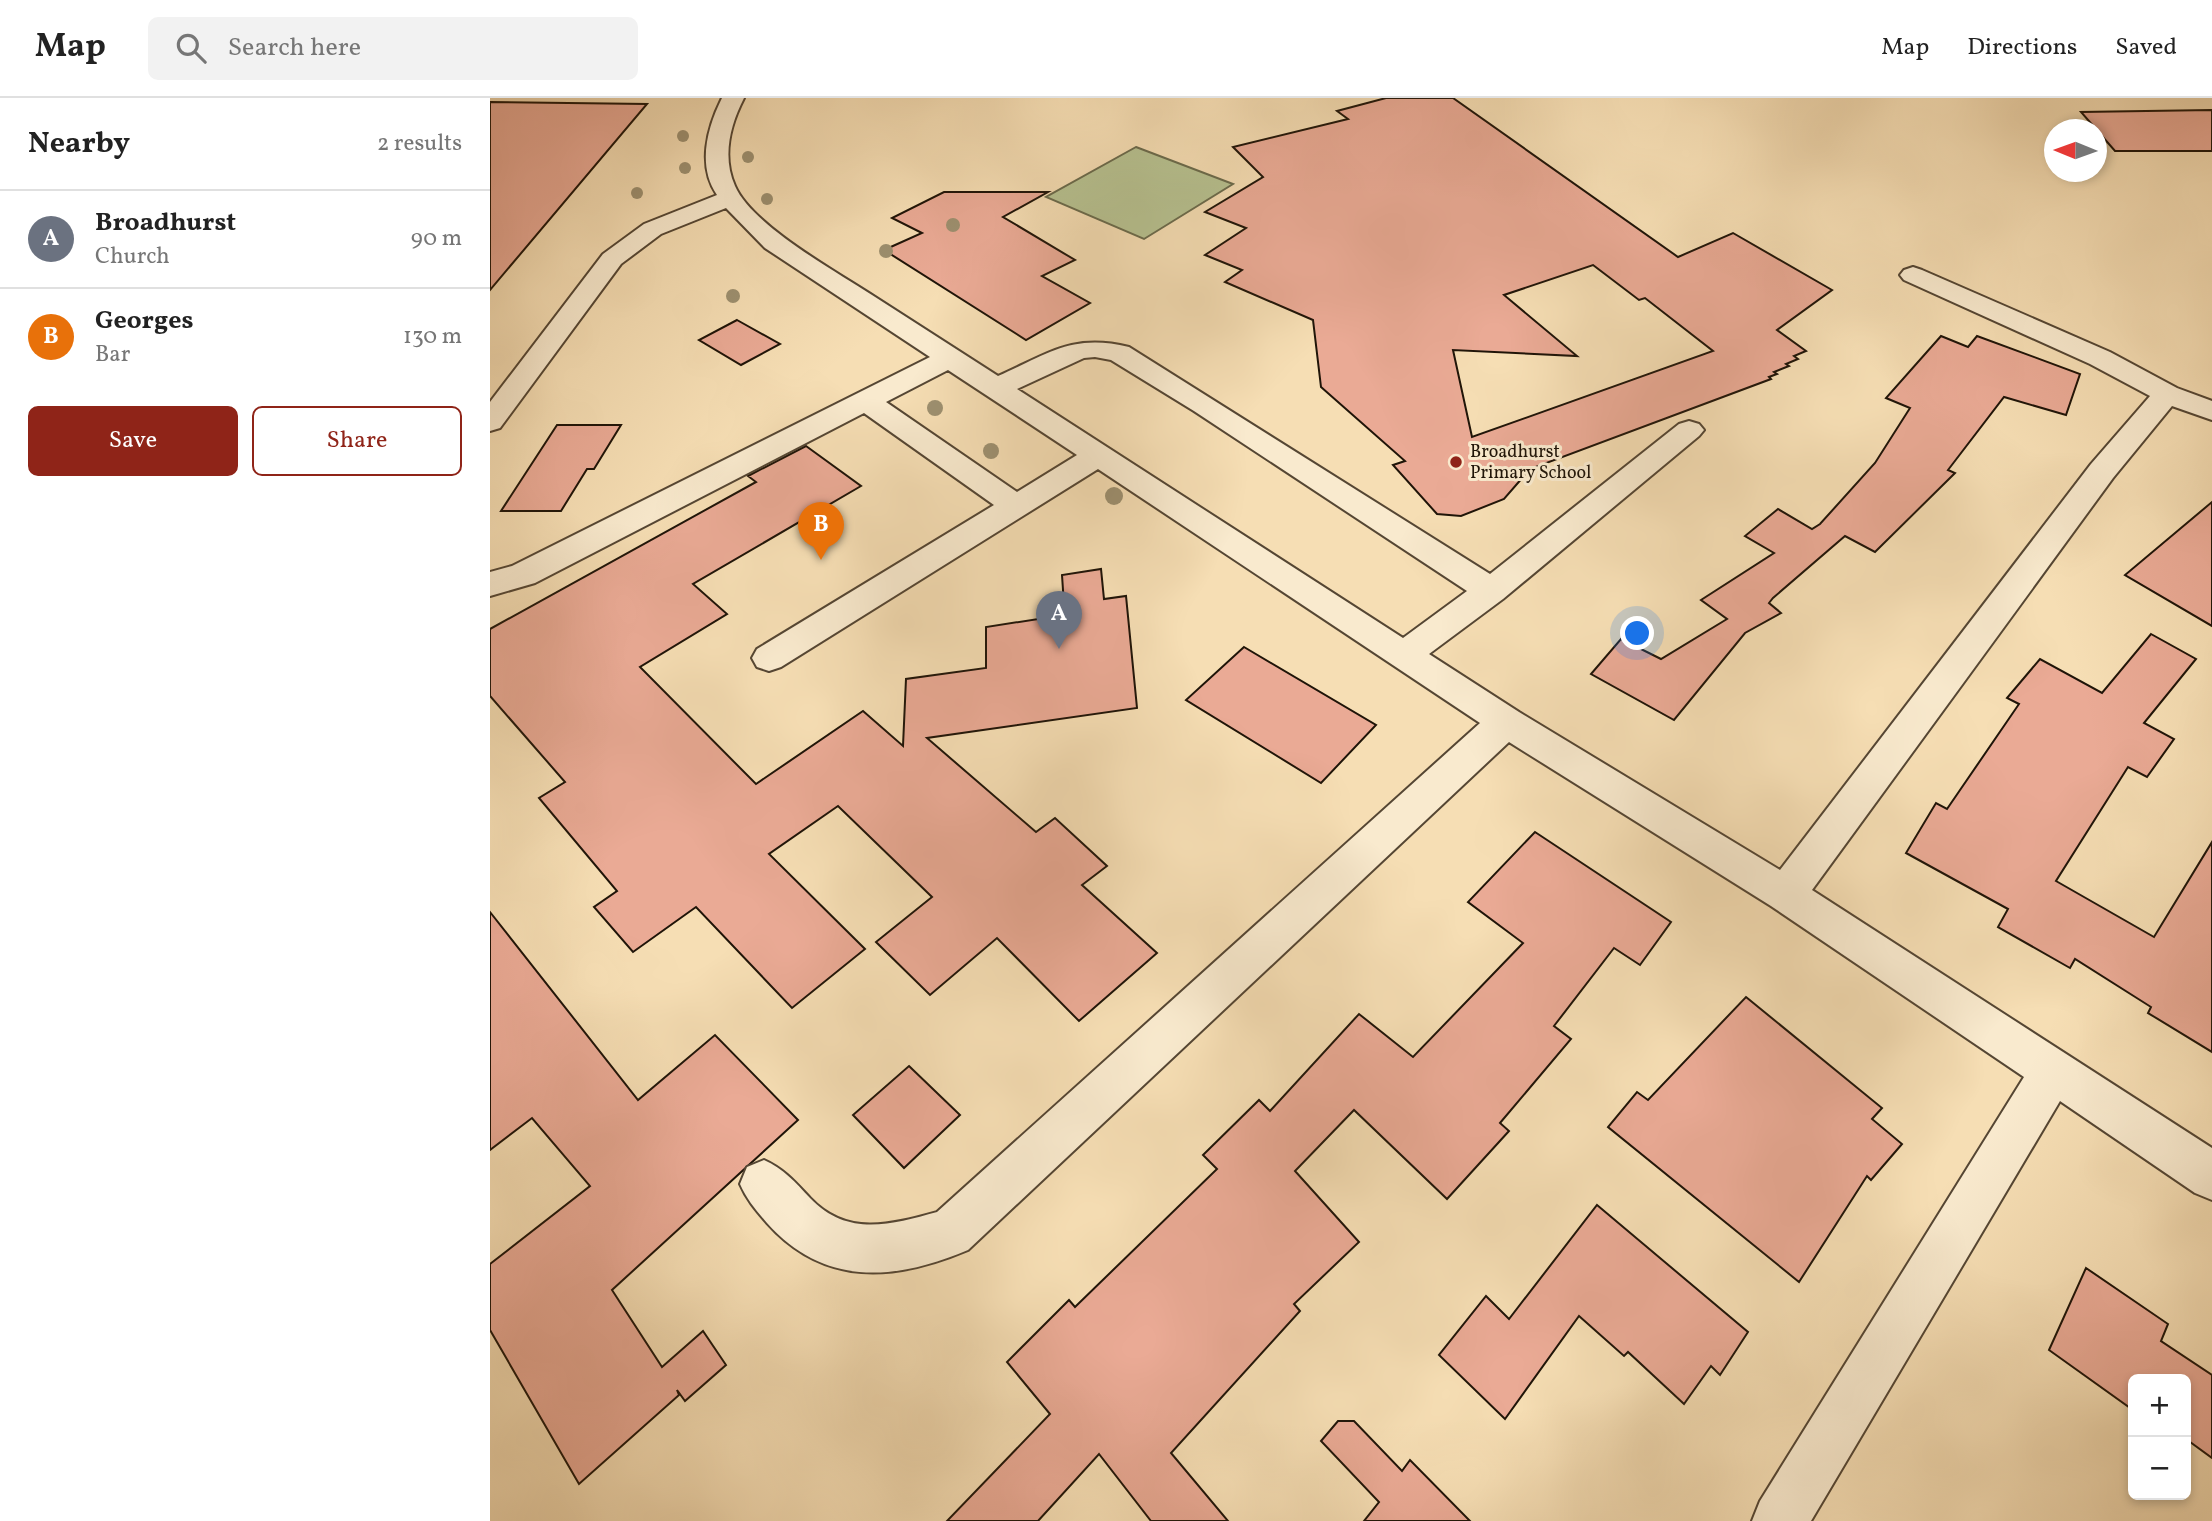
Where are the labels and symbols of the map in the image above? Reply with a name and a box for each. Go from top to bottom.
north arrow [2044,119,2107,182]
place label: Broadhurst Primary School [1470,440,1591,486]
marker: Broadhurst Primary School [1448,454,1464,470]
pin: B [798,502,844,560]
pin: A [1036,591,1082,649]
your location [1620,616,1654,650]

